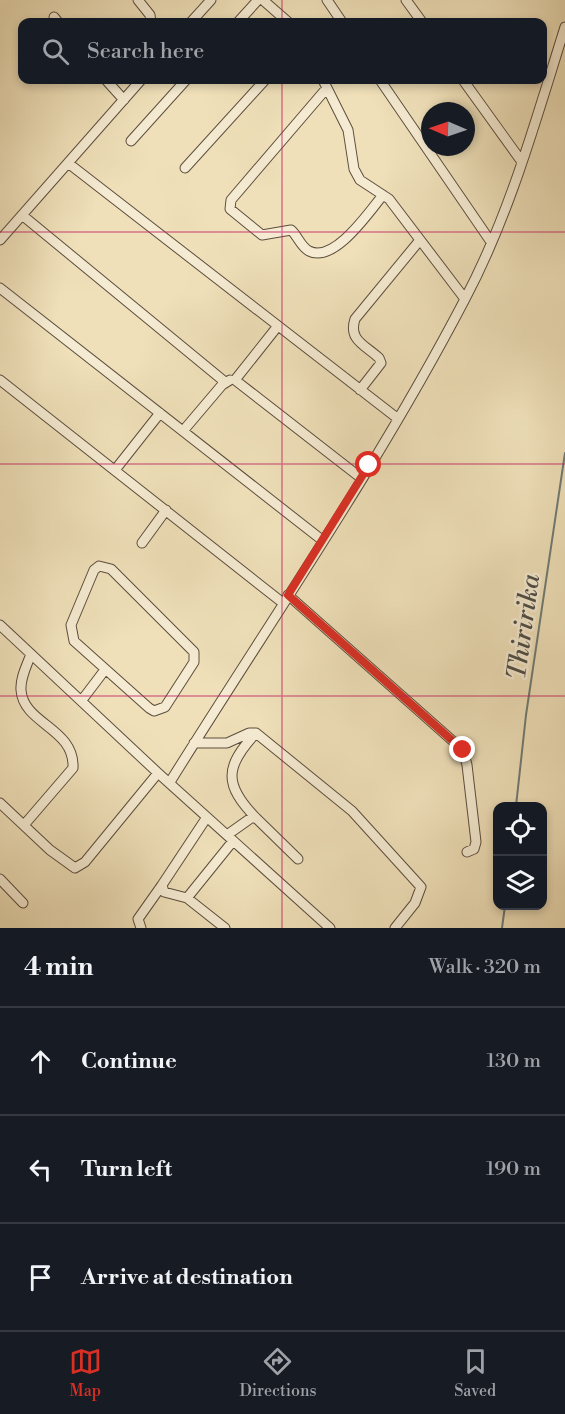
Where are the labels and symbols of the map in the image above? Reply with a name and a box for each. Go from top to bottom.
north arrow [421,102,475,156]
route start [355,451,381,477]
water label: Thiririka [501,572,547,682]
route end [449,736,475,762]

